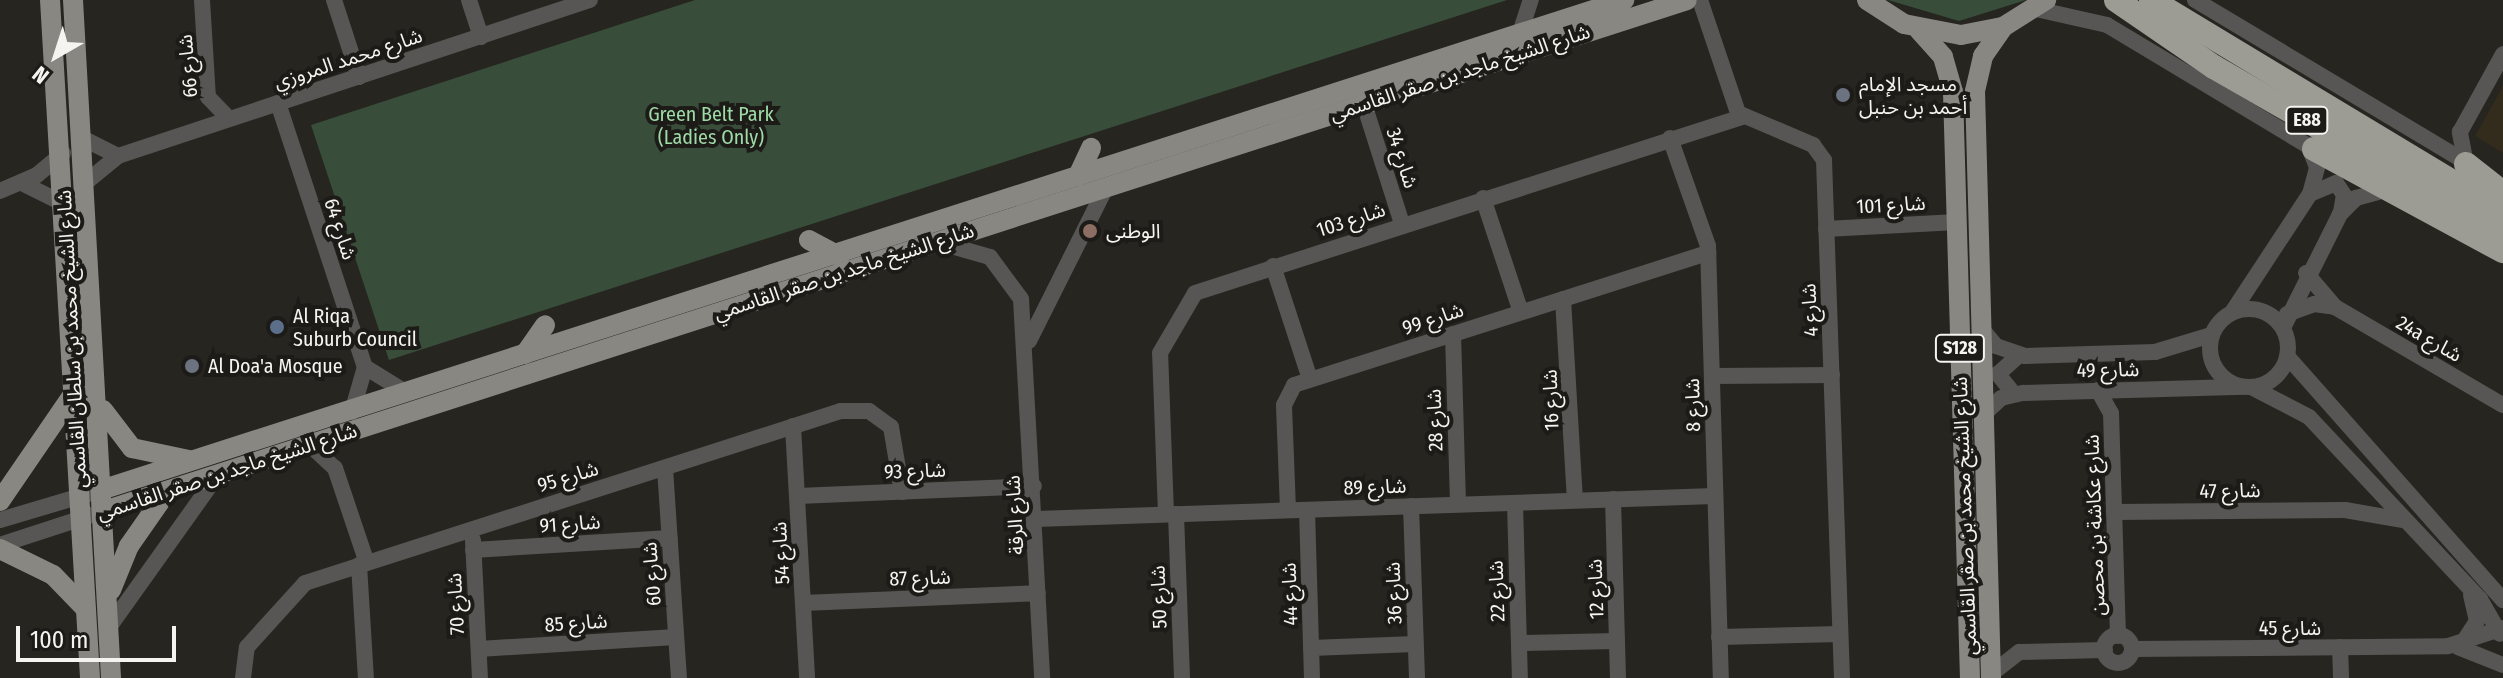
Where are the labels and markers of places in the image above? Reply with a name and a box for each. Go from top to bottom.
place label: مسجد الإمام أحمد بن حنبل [1859,72,1967,119]
marker: مسجد الإمام أحمد بن حنبل [1834,86,1852,104]
place label: الوطنی [1106,219,1161,243]
marker: الوطنی [1081,222,1099,240]
place label: Al Riqa Suburb Council [293,304,417,351]
marker: Al Riqa Suburb Council [268,318,286,336]
place label: Al Doa'a Mosque [208,354,343,378]
marker: Al Doa'a Mosque [183,357,201,375]

